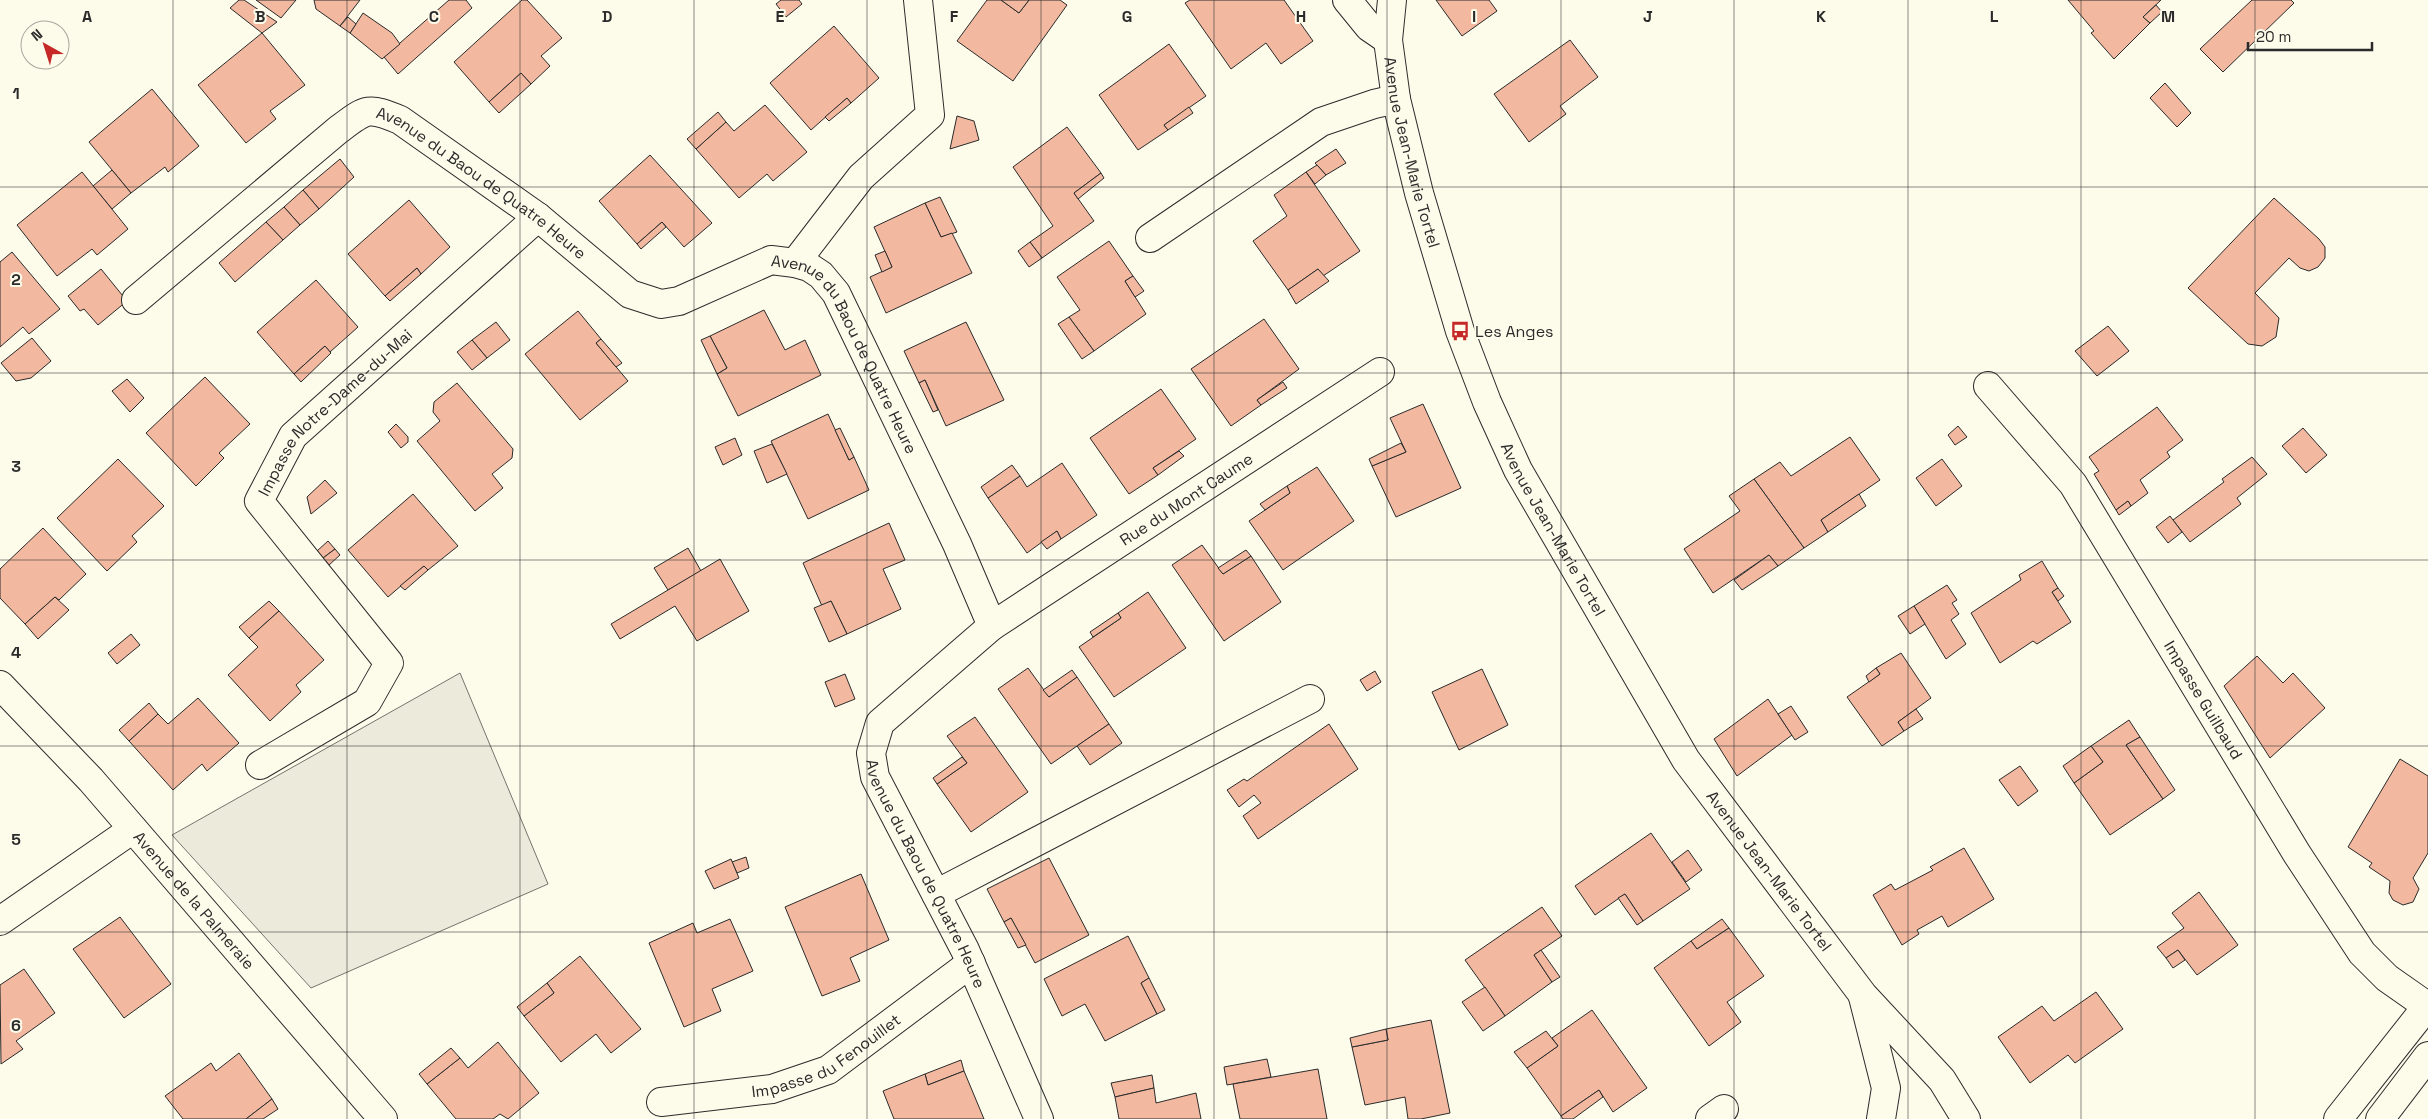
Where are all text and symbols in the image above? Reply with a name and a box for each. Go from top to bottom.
text: A [82,6,92,27]
text: B [255,6,265,27]
text: C [429,6,439,27]
text: D [602,6,612,27]
text: E [776,6,785,27]
text: F [950,6,959,27]
text: G [1122,6,1132,27]
text: H [1296,6,1306,27]
text: I [1472,6,1476,27]
text: J [1643,6,1653,27]
text: K [1816,6,1826,27]
text: L [1990,6,1999,27]
text: M [2161,6,2175,27]
north arrow [20,20,70,70]
scale bar [2248,20,2372,52]
text: N [28,25,46,45]
text: 20 m [2256,27,2291,46]
street label: Avenue Jean-Marie Tortel [1379,55,1445,250]
text: 1 [12,83,20,104]
street label: Avenue du Baou de Quatre Heure [374,102,590,264]
street label: Avenue du Baou de Quatre Heure [770,250,922,457]
text: 2 [11,269,21,290]
bus stop icon: Les Anges [1449,320,1471,342]
place label: Les Anges [1475,321,1554,342]
street label: Impasse Notre-Dame-du-Mai [253,324,417,500]
street label: Avenue Jean-Marie Tortel [1496,439,1610,620]
street label: Rue du Mont Caume [1116,448,1257,551]
text: 3 [11,456,21,477]
street label: Impasse Guilbaud [2159,637,2247,763]
text: 4 [11,642,21,663]
street label: Avenue du Baou de Quatre Heure [861,758,990,991]
street label: Avenue Jean-Marie Tortel [1702,786,1836,956]
street label: Avenue de la Palmeraie [129,827,259,974]
text: 5 [11,829,21,850]
street label: Impasse du Fenouillet [750,1009,905,1102]
text: 6 [11,1015,21,1036]

